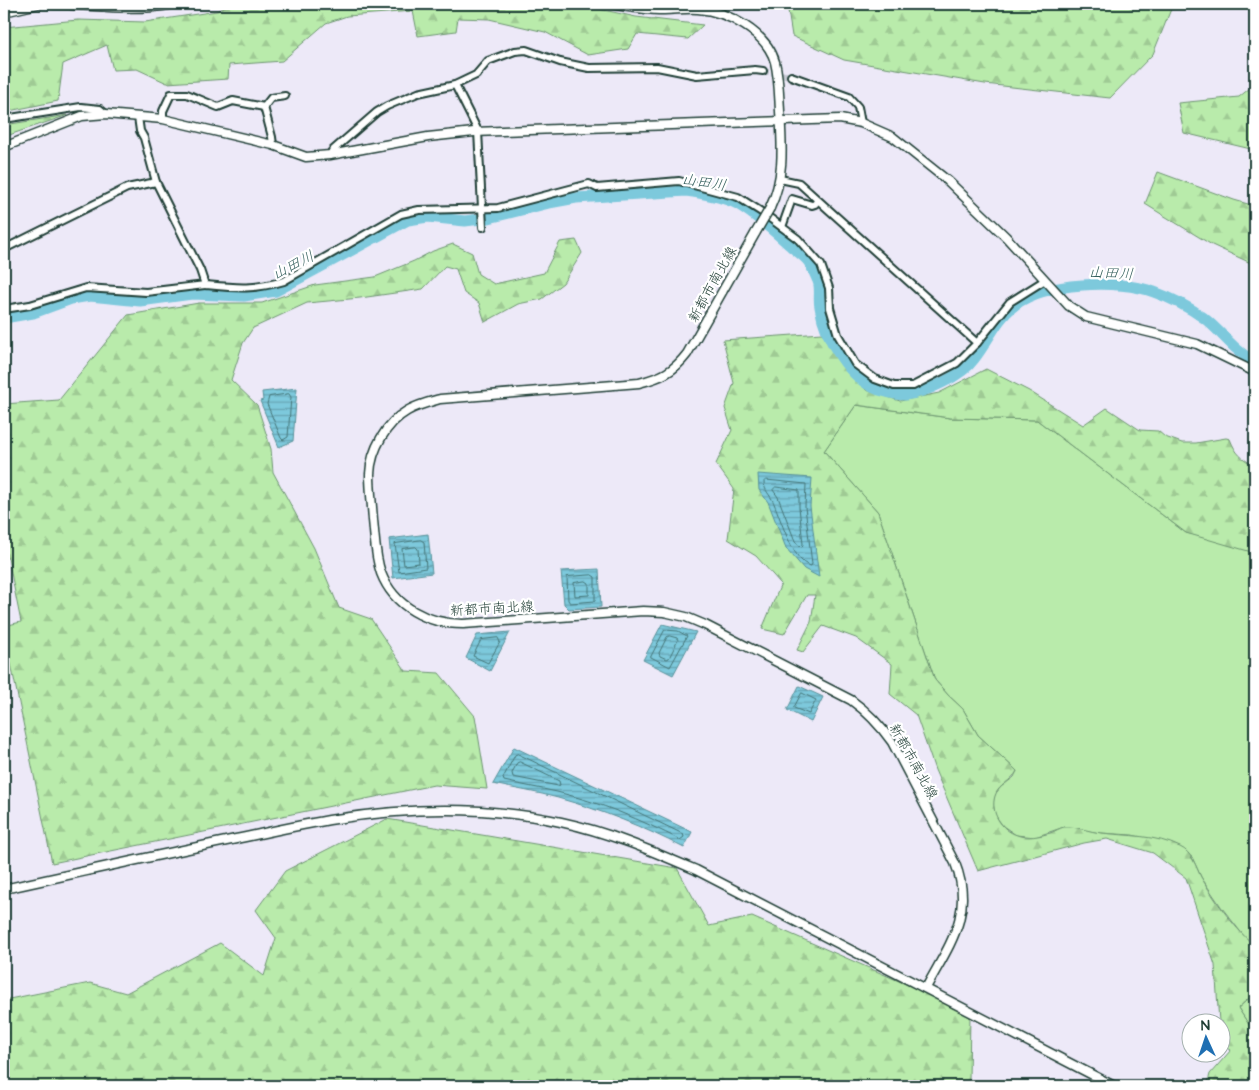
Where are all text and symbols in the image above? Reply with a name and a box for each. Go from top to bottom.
water label: 山田川 [680,169,728,196]
street label: 新都市南北線 [684,243,742,326]
water label: 山田川 [268,246,318,285]
water label: 山田川 [1088,262,1134,285]
street label: 新都市南北線 [450,597,535,621]
street label: 新都市南北線 [884,720,942,803]
north arrow [1182,1012,1232,1062]
text: N [1200,1016,1210,1036]

